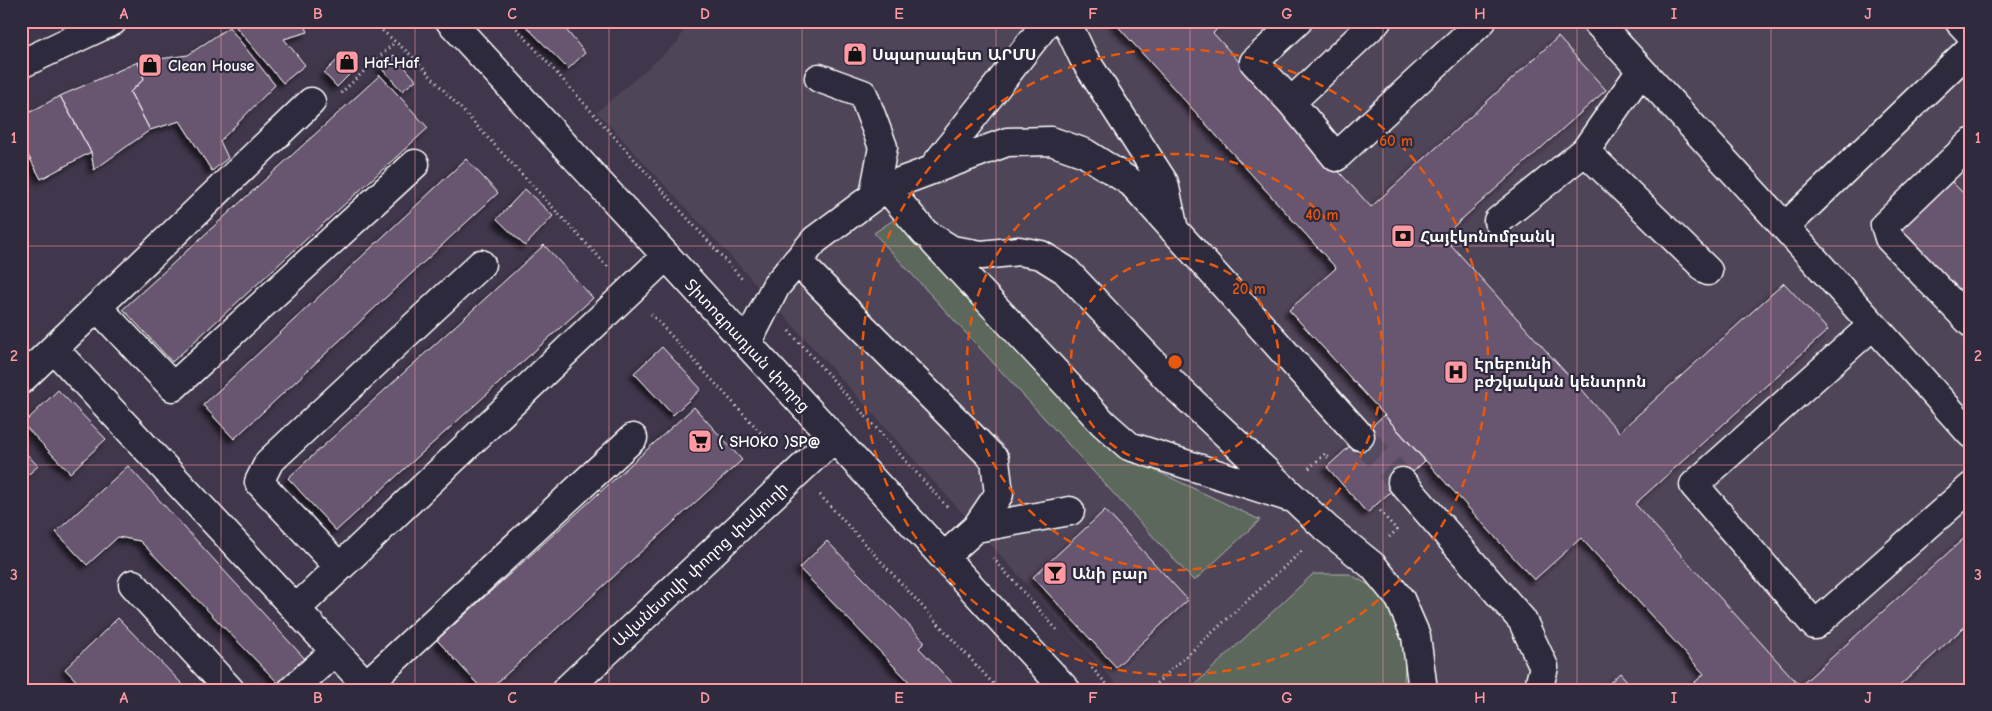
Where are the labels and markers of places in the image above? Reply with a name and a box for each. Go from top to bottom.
shop icon: Սպարապետ ԱՐՄՍ [842,41,868,67]
place label: Սպարապետ ԱՐՄՍ [872,46,1037,64]
shop icon: Haf-Haf [334,49,360,75]
shop icon: Clean House [137,52,163,78]
place label: Haf-Haf [364,54,420,72]
place label: Clean House [168,57,255,75]
bank icon: Հայէկոնոմբանկ [1390,223,1416,249]
place label: Հայէկոնոմբանկ [1420,228,1555,246]
centre of rings [1166,353,1184,371]
place label: Էրեբունի բժշկական կենտրոն [1474,355,1647,391]
hospital icon: Էրեբունի բժշկական կենտրոն [1443,359,1469,385]
supermarket icon: ( SHOKO )SP@ [687,428,713,454]
place label: ( SHOKO )SP@ [718,433,821,451]
bar icon: Անի բար [1042,560,1068,586]
place label: Անի բար [1072,565,1148,583]

